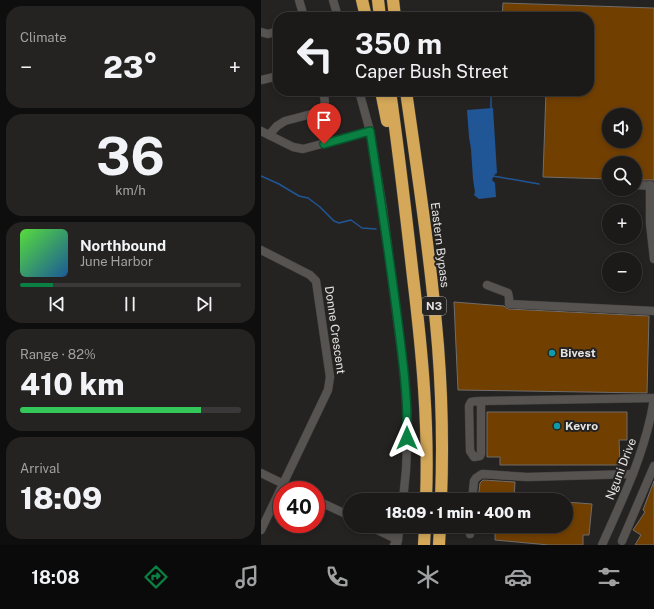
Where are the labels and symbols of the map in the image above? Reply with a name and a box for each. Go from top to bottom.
pin [307,103,341,144]
street label: Eastern Bypass [428,202,452,288]
street label: Donne Crescent [322,285,348,375]
road number: N3 [422,297,446,315]
place label: Bivest [560,346,596,360]
marker: Bivest [547,348,557,358]
position arrow [386,417,428,459]
place label: Kevro [565,419,598,433]
marker: Kevro [552,421,562,431]
street label: Nguni Drive [603,436,639,502]
speed limit sign: 40 [273,481,325,533]

